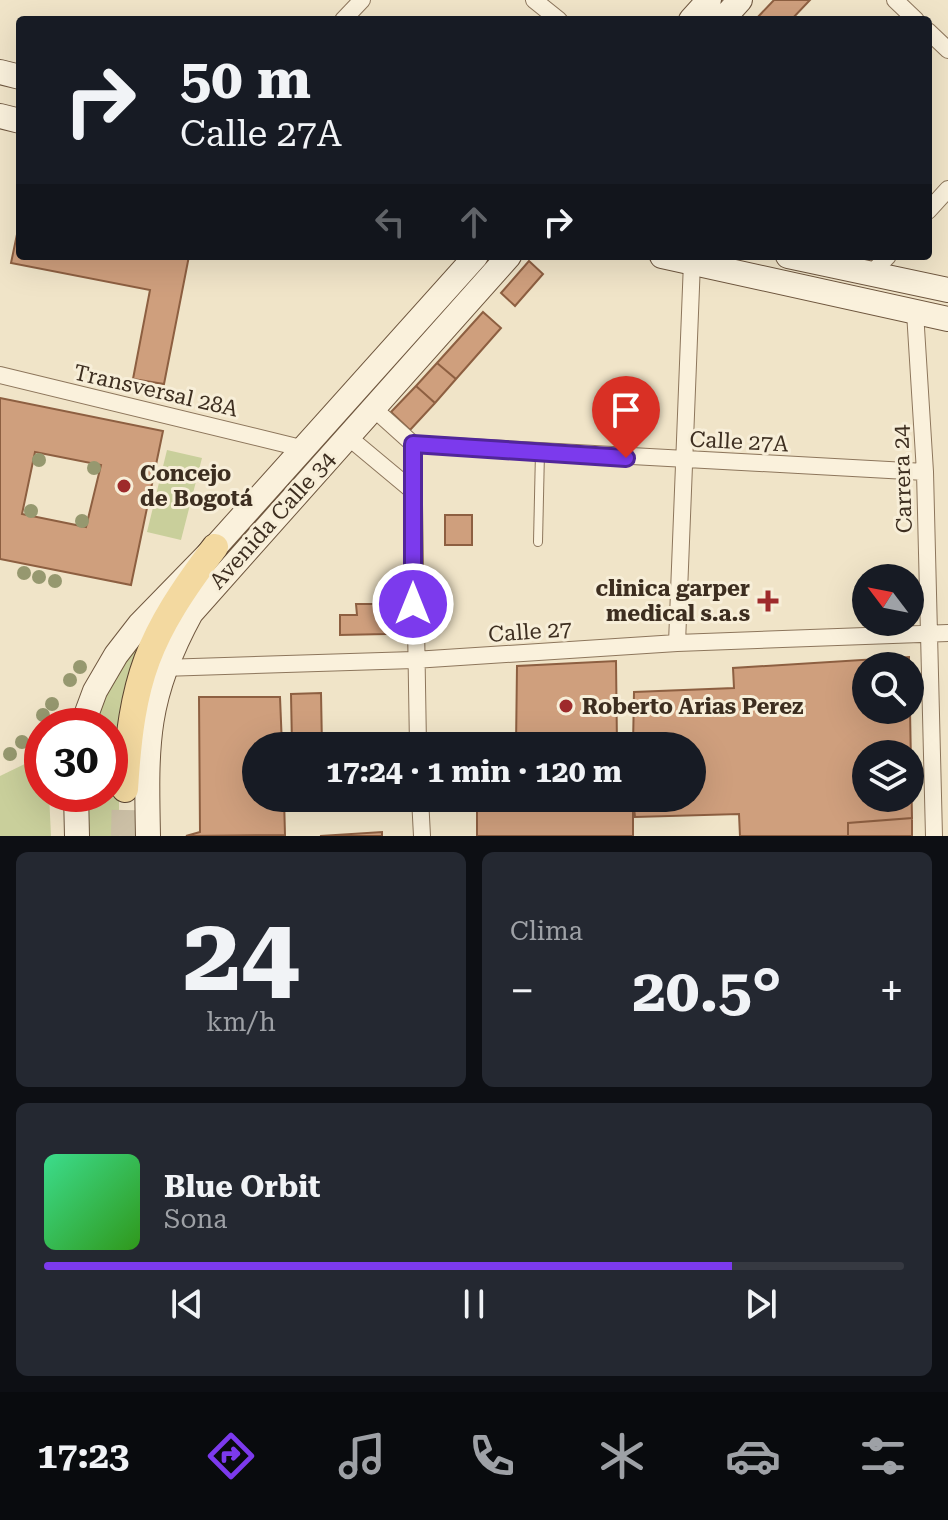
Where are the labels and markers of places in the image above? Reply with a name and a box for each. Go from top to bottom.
pin [592,376,660,458]
place label: Concejo de Bogotá [140,461,253,511]
marker: Concejo de Bogotá [115,477,133,495]
place label: clinica garper medical s.a.s [596,576,750,626]
marker: clinica garper medical s.a.s [757,590,779,612]
place label: Roberto Arias Perez [582,694,803,719]
marker: Roberto Arias Perez [557,697,575,715]

